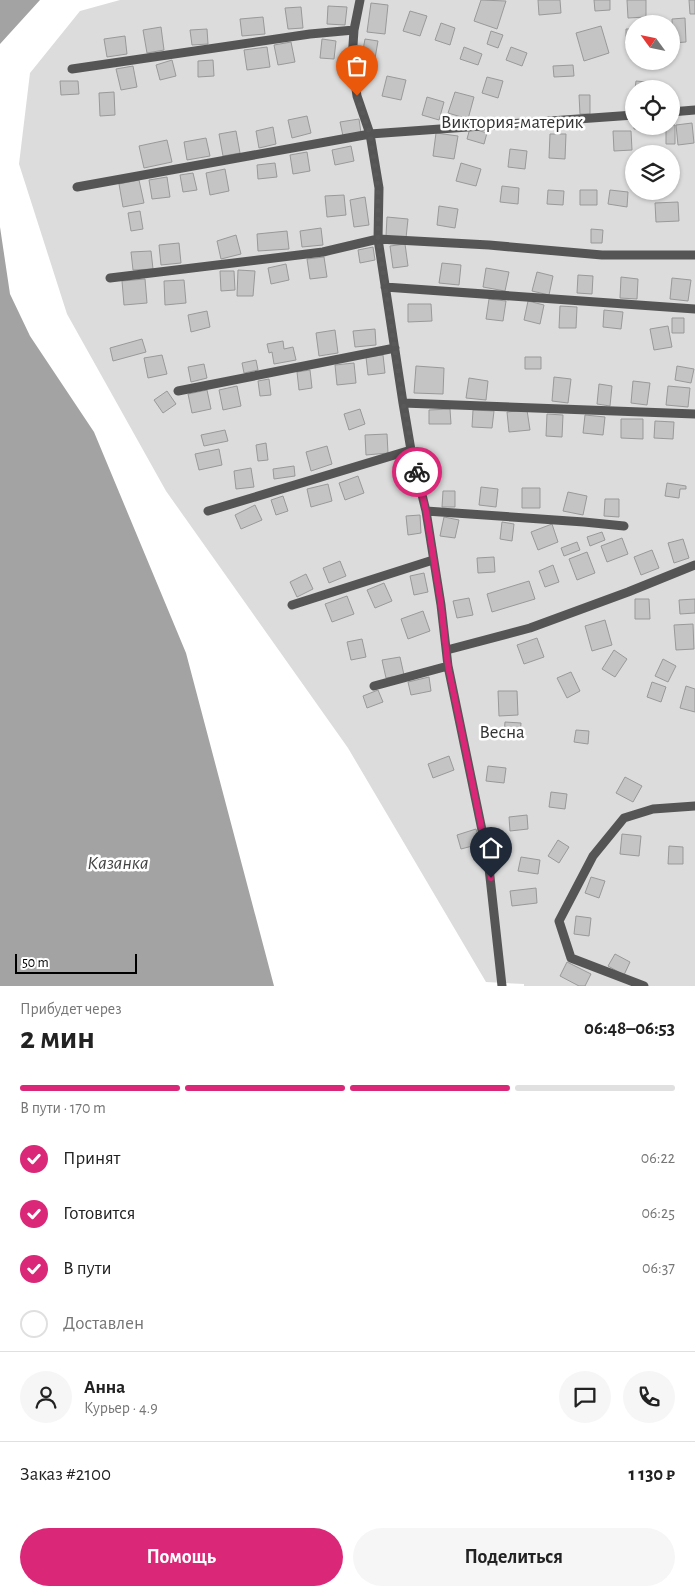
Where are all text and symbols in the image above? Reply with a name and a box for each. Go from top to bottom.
north arrow [625,15,680,70]
map controls [625,15,680,200]
pin [336,45,378,96]
icon: bag [343,52,371,80]
button: locate [625,80,680,135]
park label: Виктория-материк [441,113,584,132]
button: layers [625,145,680,200]
courier [392,447,442,497]
icon: bike [403,458,431,486]
park label: Весна [479,723,525,742]
pin [470,827,512,878]
icon: home [477,834,505,862]
water label: Казанка [87,853,149,873]
scale bar [15,951,138,974]
text: 50 m [22,956,49,970]
text: Прибудет через [20,1001,122,1017]
text: 06:48–06:53 [584,1019,675,1038]
text: 2 мин [20,1022,95,1054]
text: В пути · 170 m [20,1100,106,1116]
icon: check [20,1145,48,1173]
text: Принят [63,1149,120,1168]
text: 06:22 [641,1150,675,1166]
icon: check [20,1200,48,1228]
text: Готовится [63,1204,136,1223]
text: 06:25 [641,1205,675,1221]
icon: check [20,1255,48,1283]
text: В пути [63,1259,112,1278]
text: 06:37 [642,1260,675,1276]
text: Доставлен [63,1314,144,1333]
button: person [20,1371,72,1423]
button: chat [559,1371,611,1423]
button: phone [623,1371,675,1423]
text: Анна [84,1378,125,1397]
text: Курьер · 4.9 [84,1400,158,1416]
text: Заказ #2100 [20,1465,111,1484]
text: 1 130 ₽ [629,1465,675,1484]
button: Помощь [20,1528,343,1586]
button: Поделиться [353,1528,675,1586]

